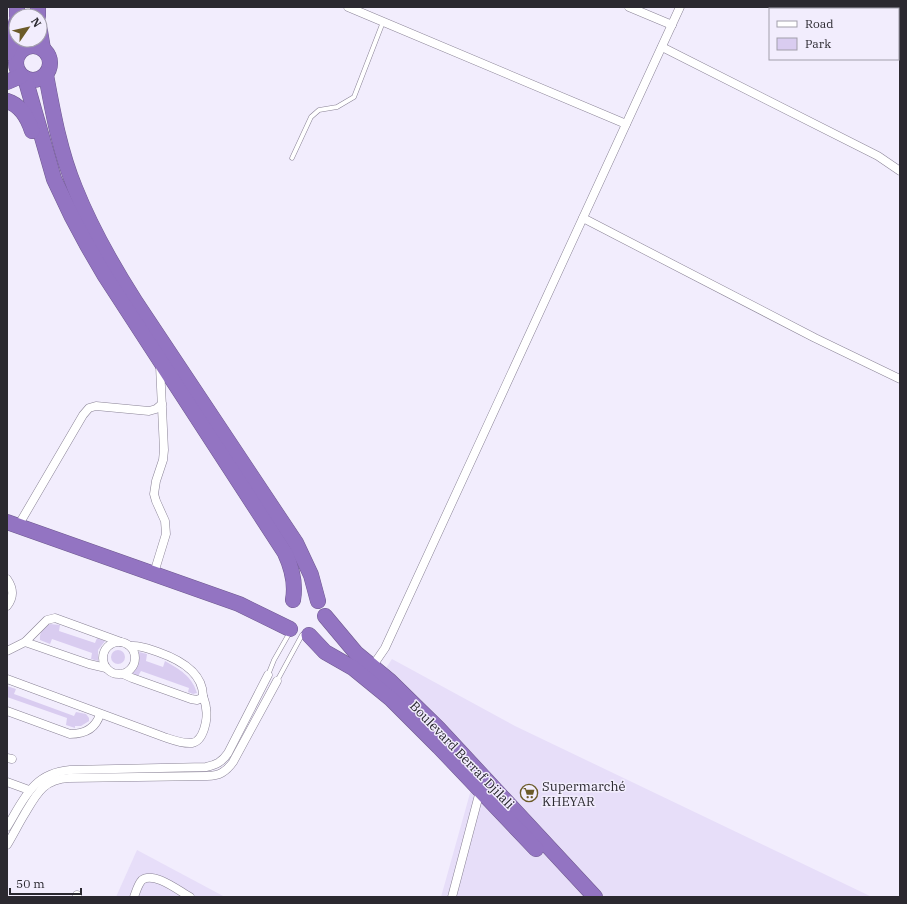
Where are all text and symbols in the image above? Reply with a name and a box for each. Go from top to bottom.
north arrow [8,8,48,48]
legend [769,8,899,60]
text: N [28,15,45,30]
text: Road [805,16,834,31]
text: Park [805,36,831,51]
street label: Boulevard Berraf Djilali [406,698,518,812]
place label: Supermarché KHEYAR [542,778,626,810]
supermarket icon: Supermarché KHEYAR [519,783,539,803]
scale bar [10,870,81,896]
text: 50 m [16,876,45,891]

